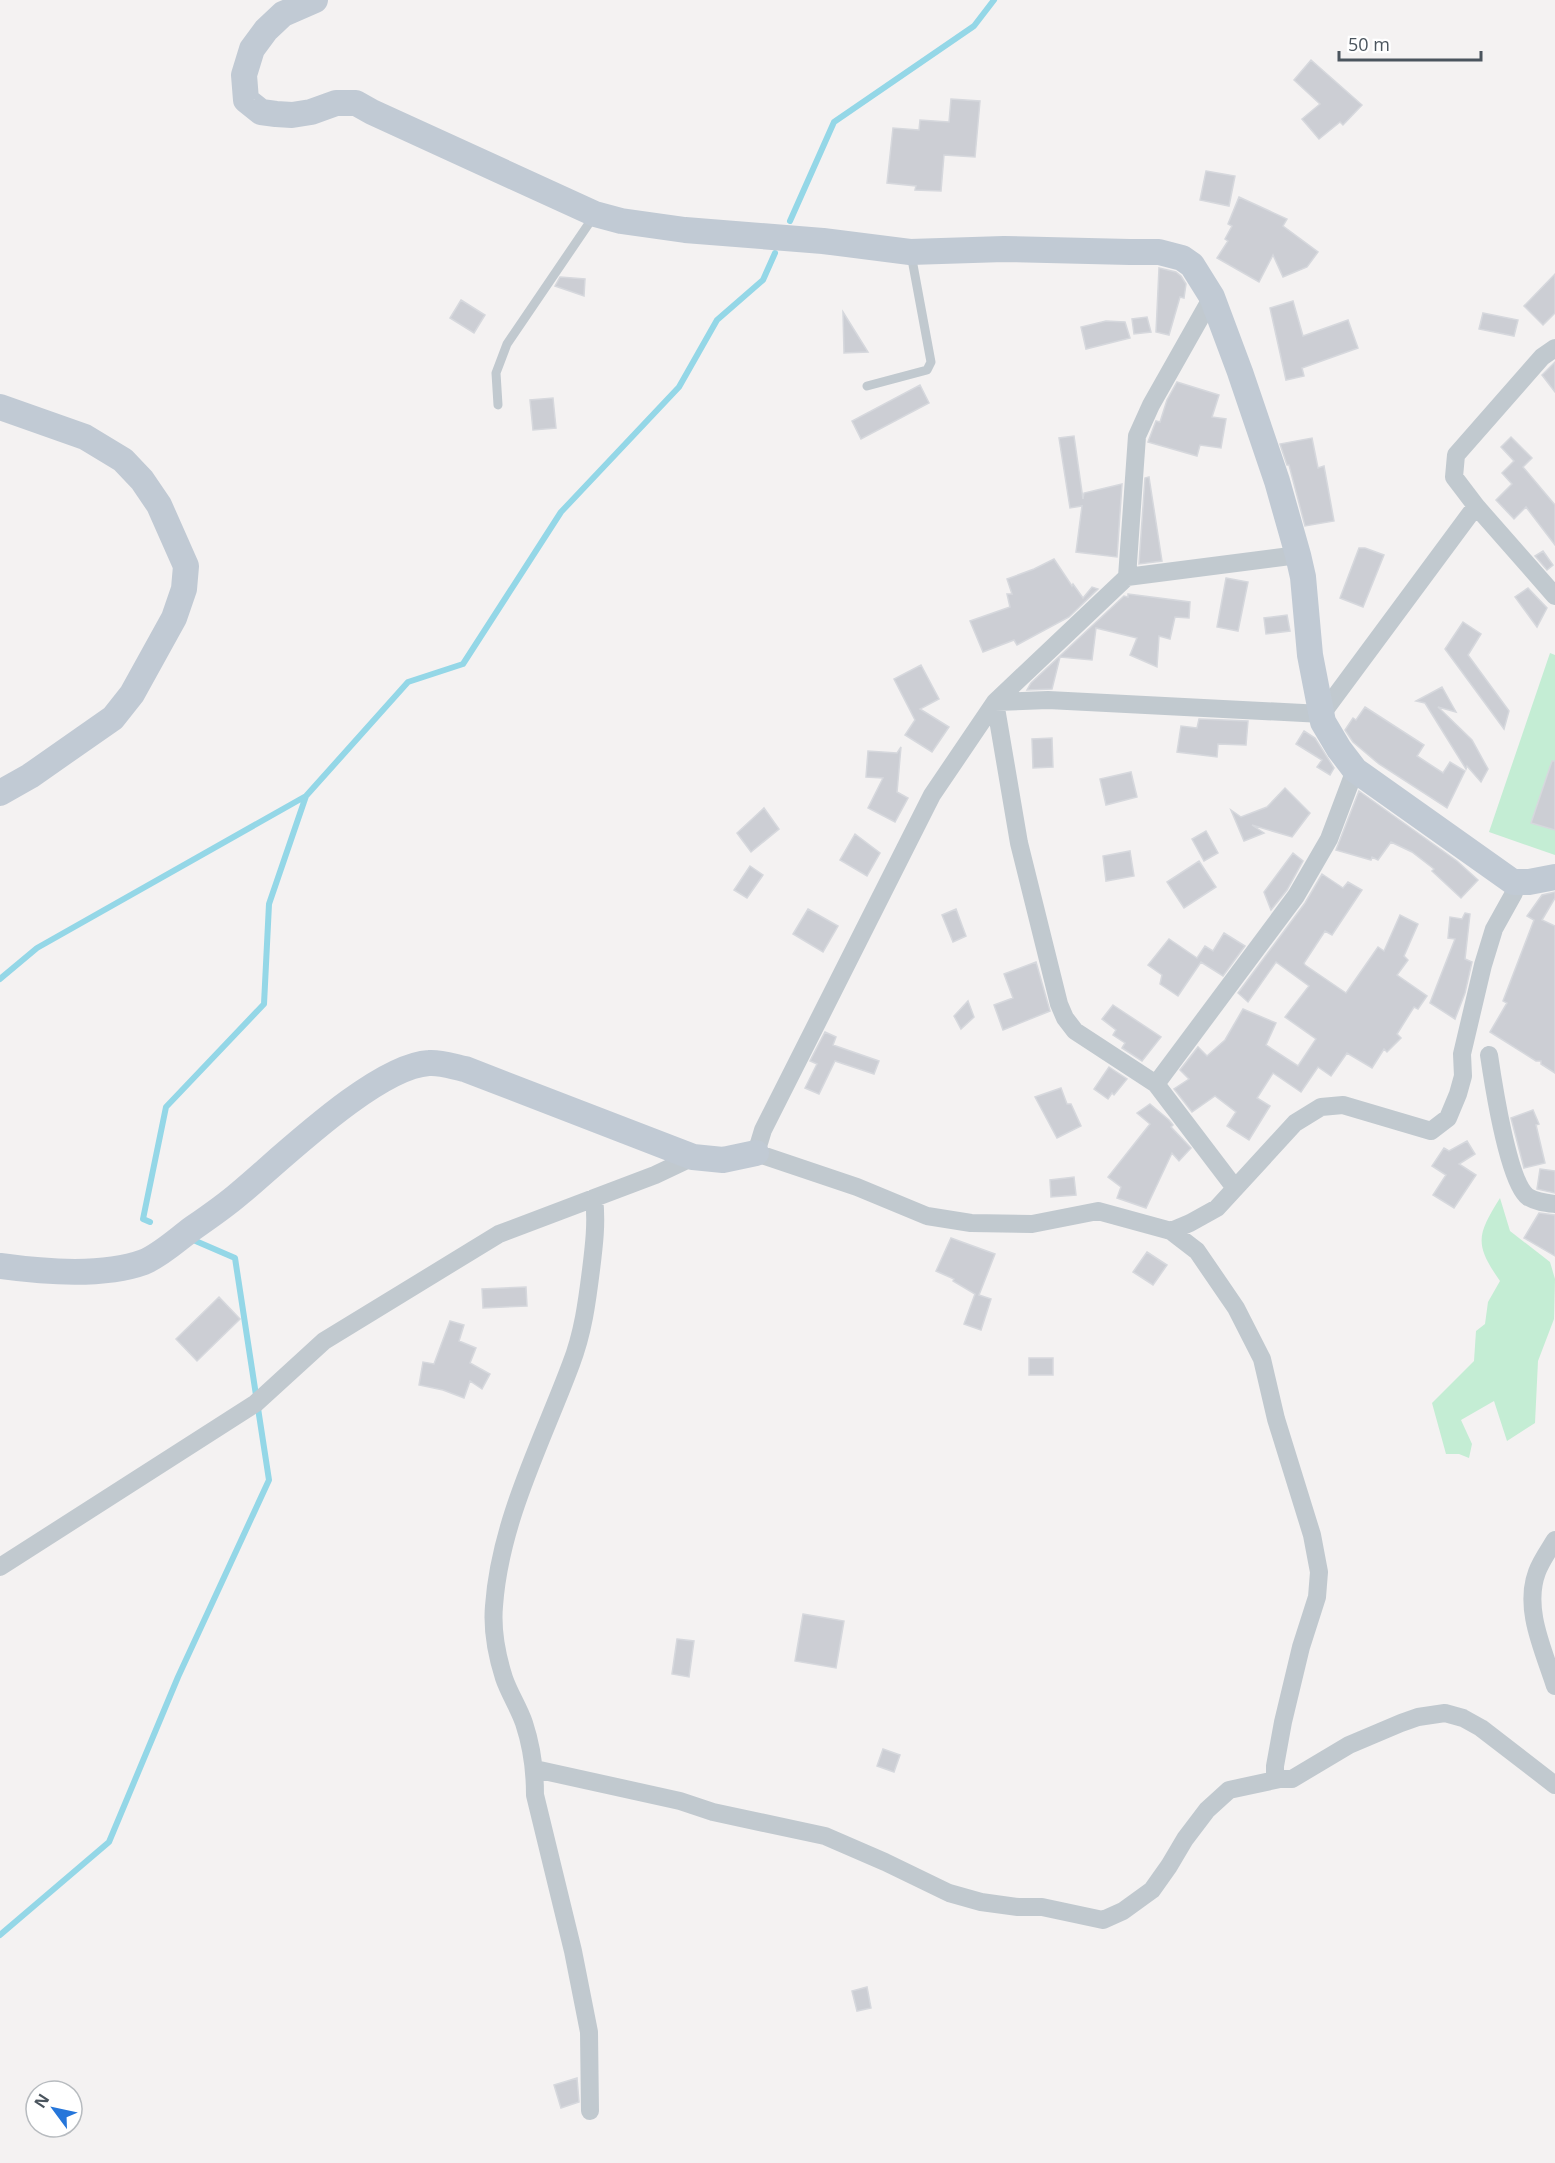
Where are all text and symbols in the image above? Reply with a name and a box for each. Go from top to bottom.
scale bar [1339,24,1482,62]
text: 50 m [1348,32,1390,56]
north arrow [24,2079,84,2139]
text: N [29,2089,54,2112]

